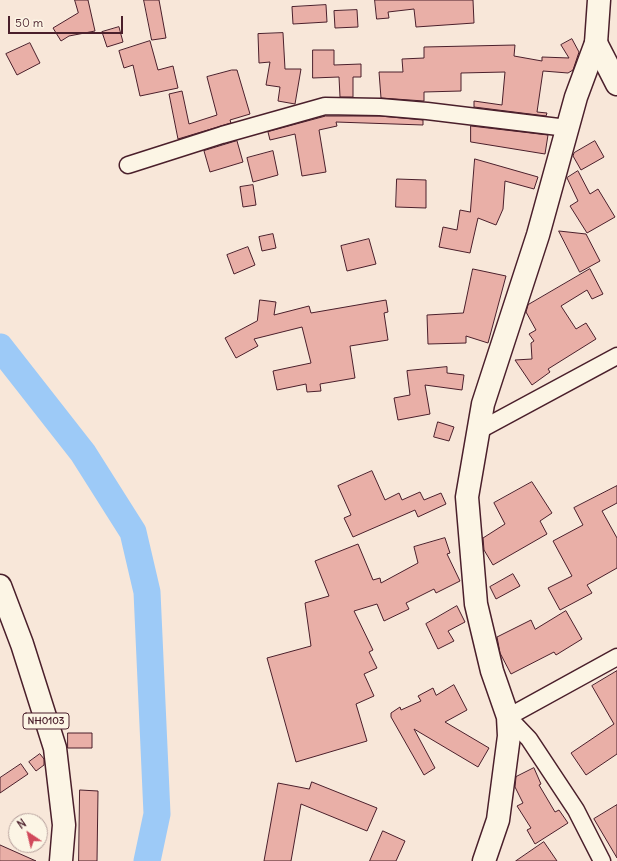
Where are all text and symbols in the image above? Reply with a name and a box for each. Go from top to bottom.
scale bar [10,8,125,34]
text: 50 m [15,15,43,30]
road number: NH0103 [23,713,69,729]
north arrow [8,813,48,853]
text: N [15,816,29,832]

